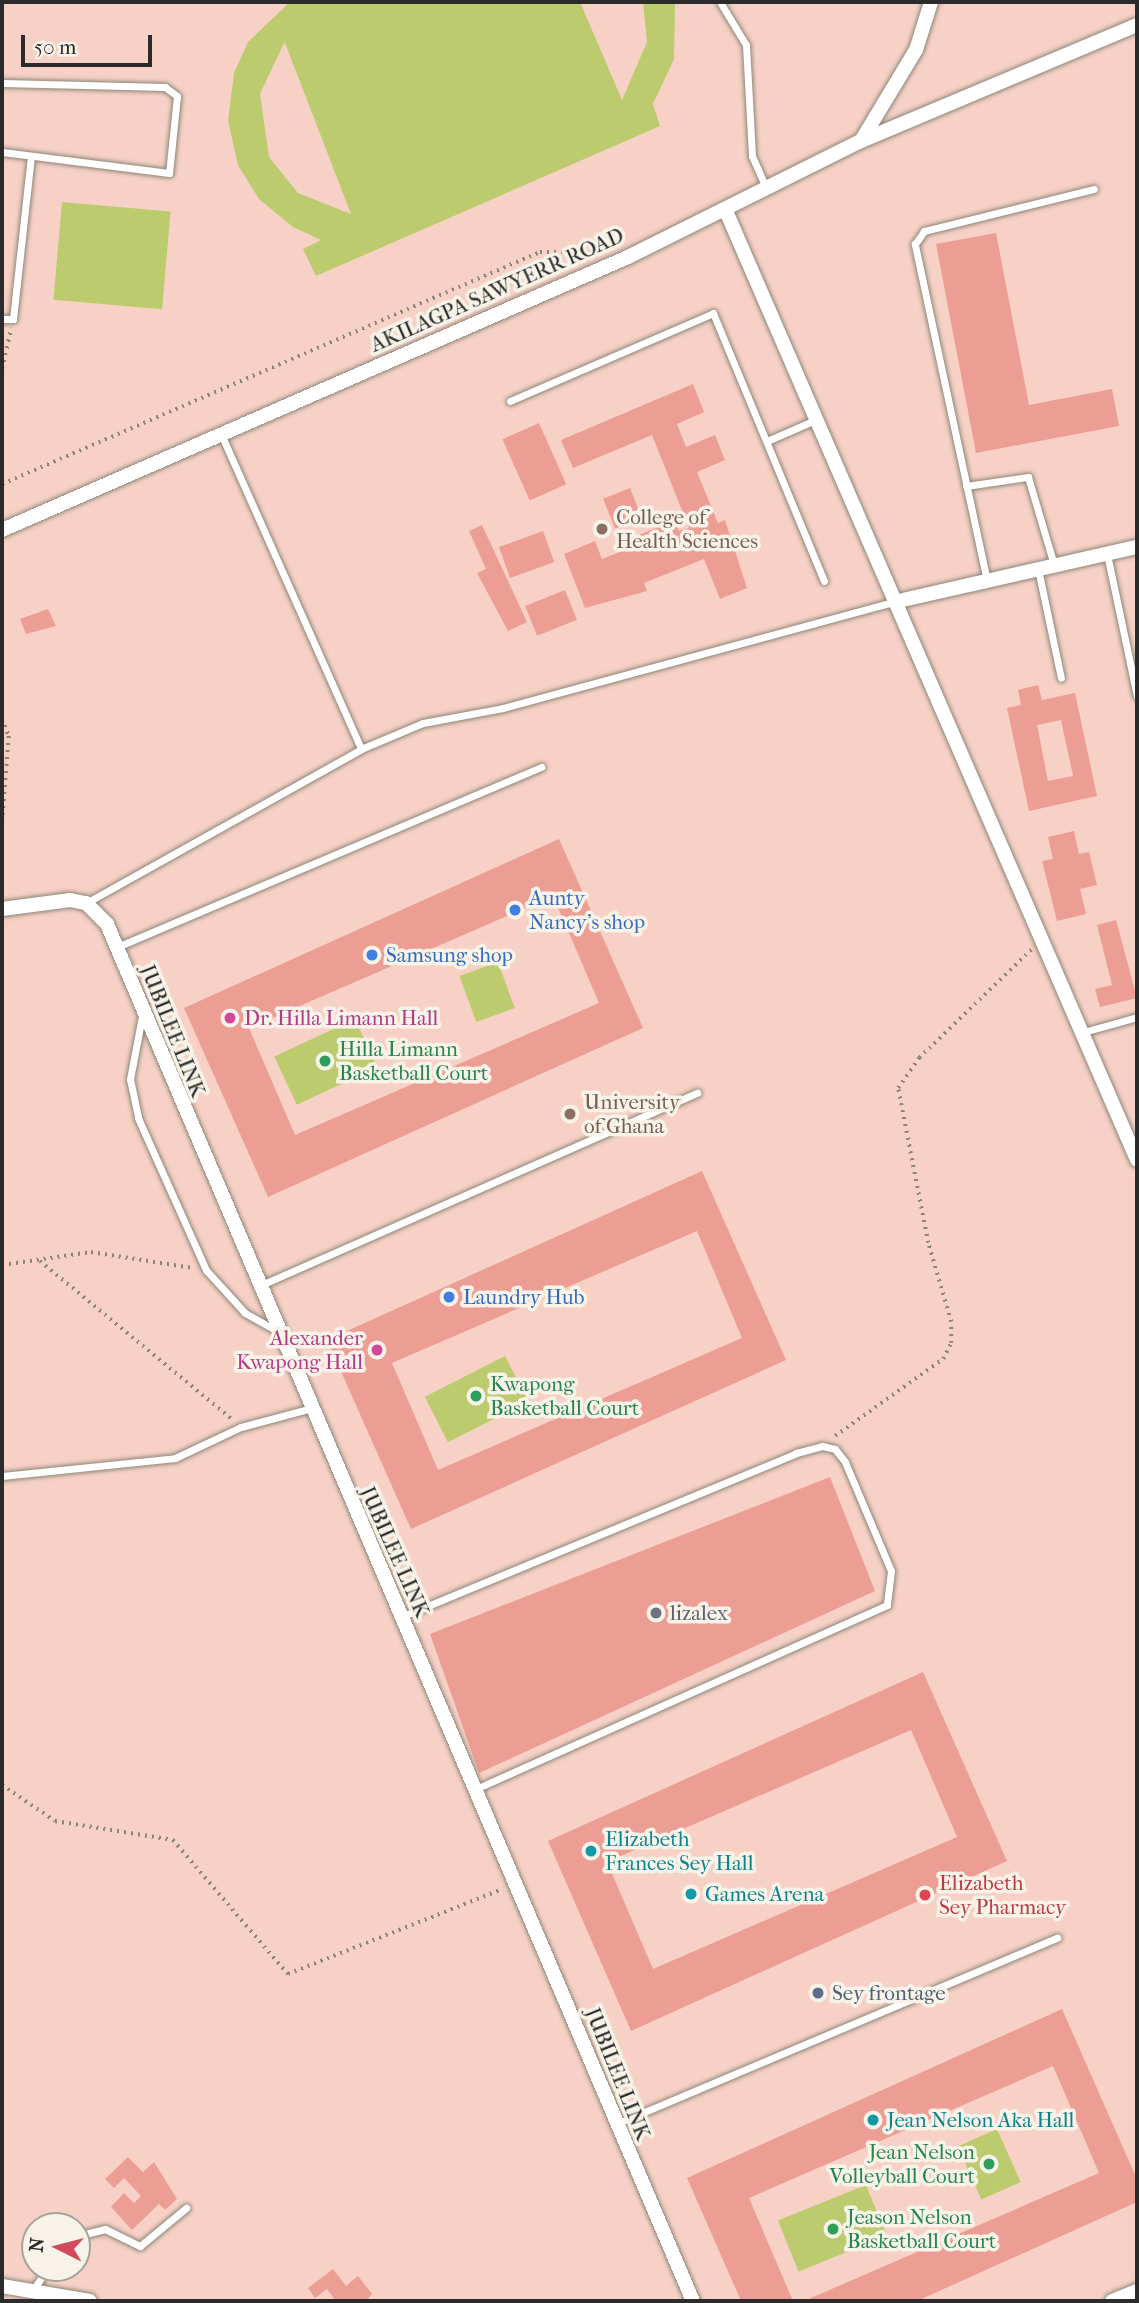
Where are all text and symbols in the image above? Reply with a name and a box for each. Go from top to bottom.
scale bar [24,21,156,65]
text: 50 m [34,35,77,59]
street label: AKILAGPA SAWYERR ROAD [366,223,628,357]
place label: College of Health Sciences [616,504,758,554]
marker: College of Health Sciences [594,521,610,537]
place label: Aunty Nancy's shop [529,885,645,935]
marker: Aunty Nancy's shop [507,902,523,918]
place label: Samsung shop [386,942,513,968]
marker: Samsung shop [364,947,380,963]
street label: JUBILEE LINK [135,961,211,1101]
place label: Dr. Hilla Limann Hall [244,1005,438,1031]
marker: Dr. Hilla Limann Hall [222,1010,238,1026]
place label: Hilla Limann Basketball Court [339,1036,488,1086]
marker: Hilla Limann Basketball Court [317,1053,333,1069]
place label: University of Ghana [584,1089,680,1139]
marker: University of Ghana [562,1106,578,1122]
place label: Laundry Hub [463,1284,585,1310]
marker: Laundry Hub [441,1289,457,1305]
place label: Alexander Kwapong Hall [236,1325,363,1375]
marker: Alexander Kwapong Hall [369,1342,385,1358]
place label: Kwapong Basketball Court [490,1371,639,1421]
marker: Kwapong Basketball Court [468,1388,484,1404]
street label: JUBILEE LINK [355,1483,435,1621]
place label: lizalex [670,1600,728,1626]
marker: lizalex [648,1605,664,1621]
place label: Elizabeth Frances Sey Hall [605,1826,753,1876]
marker: Elizabeth Frances Sey Hall [583,1843,599,1859]
place label: Elizabeth Sey Pharmacy [939,1870,1066,1920]
place label: Games Arena [705,1881,824,1907]
marker: Games Arena [683,1886,699,1902]
marker: Elizabeth Sey Pharmacy [917,1887,933,1903]
place label: Sey frontage [832,1980,946,2006]
marker: Sey frontage [810,1985,826,2001]
street label: JUBILEE LINK [580,2004,656,2144]
place label: Jean Nelson Aka Hall [887,2107,1074,2133]
marker: Jean Nelson Aka Hall [865,2112,881,2128]
place label: Jean Nelson Volleyball Court [830,2139,975,2189]
marker: Jean Nelson Volleyball Court [981,2156,997,2172]
place label: Jeason Nelson Basketball Court [847,2204,996,2254]
north arrow [21,2212,91,2282]
marker: Jeason Nelson Basketball Court [825,2221,841,2237]
text: N [25,2237,49,2253]

